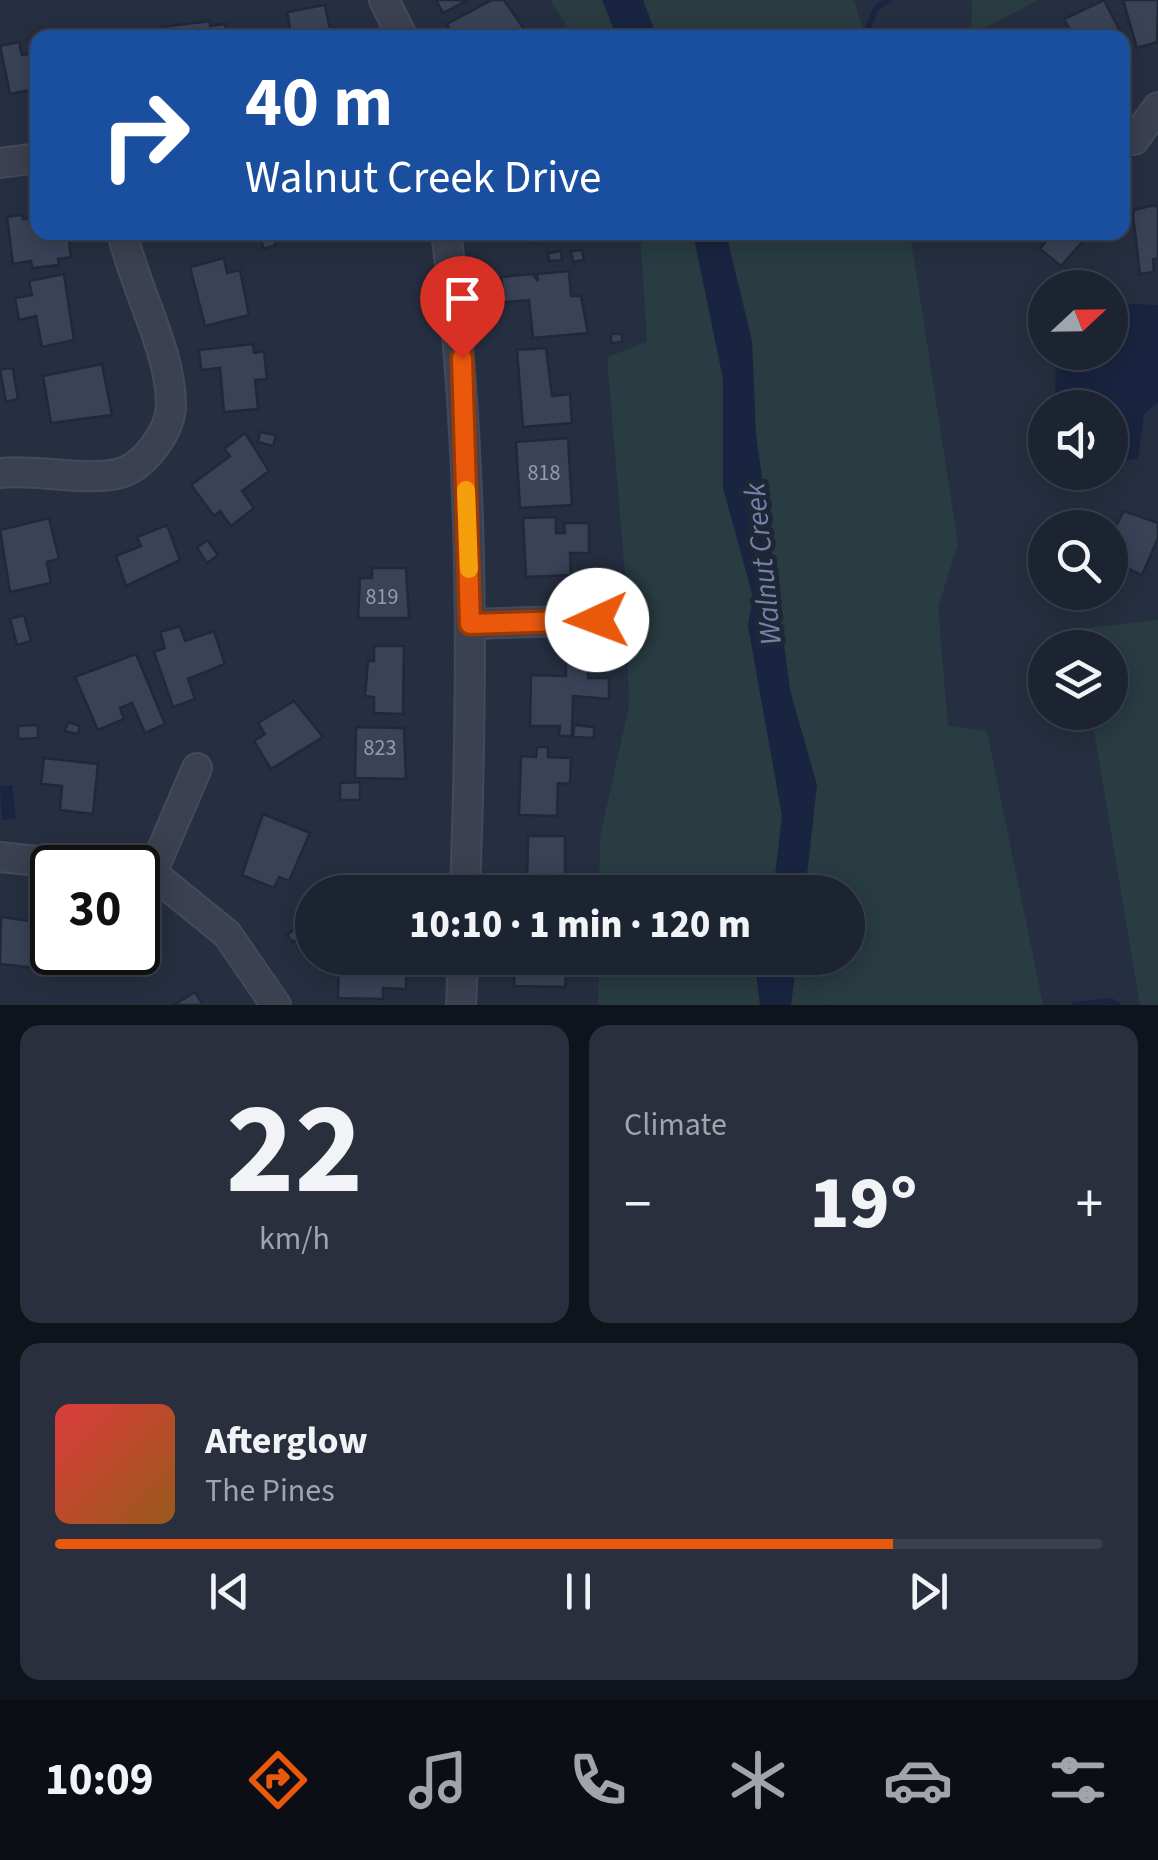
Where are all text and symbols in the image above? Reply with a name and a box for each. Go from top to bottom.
text: 40 m [245,53,393,153]
icon: right [80,70,210,200]
text: Walnut Creek Drive [245,146,601,210]
pin [420,256,505,359]
north arrow [1028,270,1128,370]
map controls [1028,270,1128,730]
icon: arrive [435,271,490,326]
button: sound [1028,390,1128,490]
house number: 818 [528,457,560,489]
water label: Walnut Creek [733,480,793,647]
button: search [1028,510,1128,610]
position arrow [545,568,649,672]
house number: 819 [366,581,398,613]
button: layers [1028,630,1128,730]
house number: 823 [364,732,396,764]
speed limit sign: 30 [30,845,160,975]
text: 10:10 · 1 min · 120 m [409,898,751,952]
text: 22 [226,1058,363,1243]
text: Climate [624,1102,727,1148]
text: 19° [810,1150,917,1257]
text: − [624,1166,651,1244]
text: + [1076,1166,1103,1244]
text: km/h [259,1216,330,1262]
text: Afterglow [205,1414,368,1468]
text: The Pines [205,1468,335,1514]
icon: previous [202,1564,257,1619]
icon: pause [551,1564,606,1619]
icon: next [901,1564,956,1619]
icon: directions [243,1745,313,1815]
icon: music [403,1745,473,1815]
icon: phone [563,1745,633,1815]
icon: climate [723,1745,793,1815]
icon: car [883,1745,953,1815]
icon: filters [1043,1745,1113,1815]
text: 10:09 [45,1748,154,1812]

